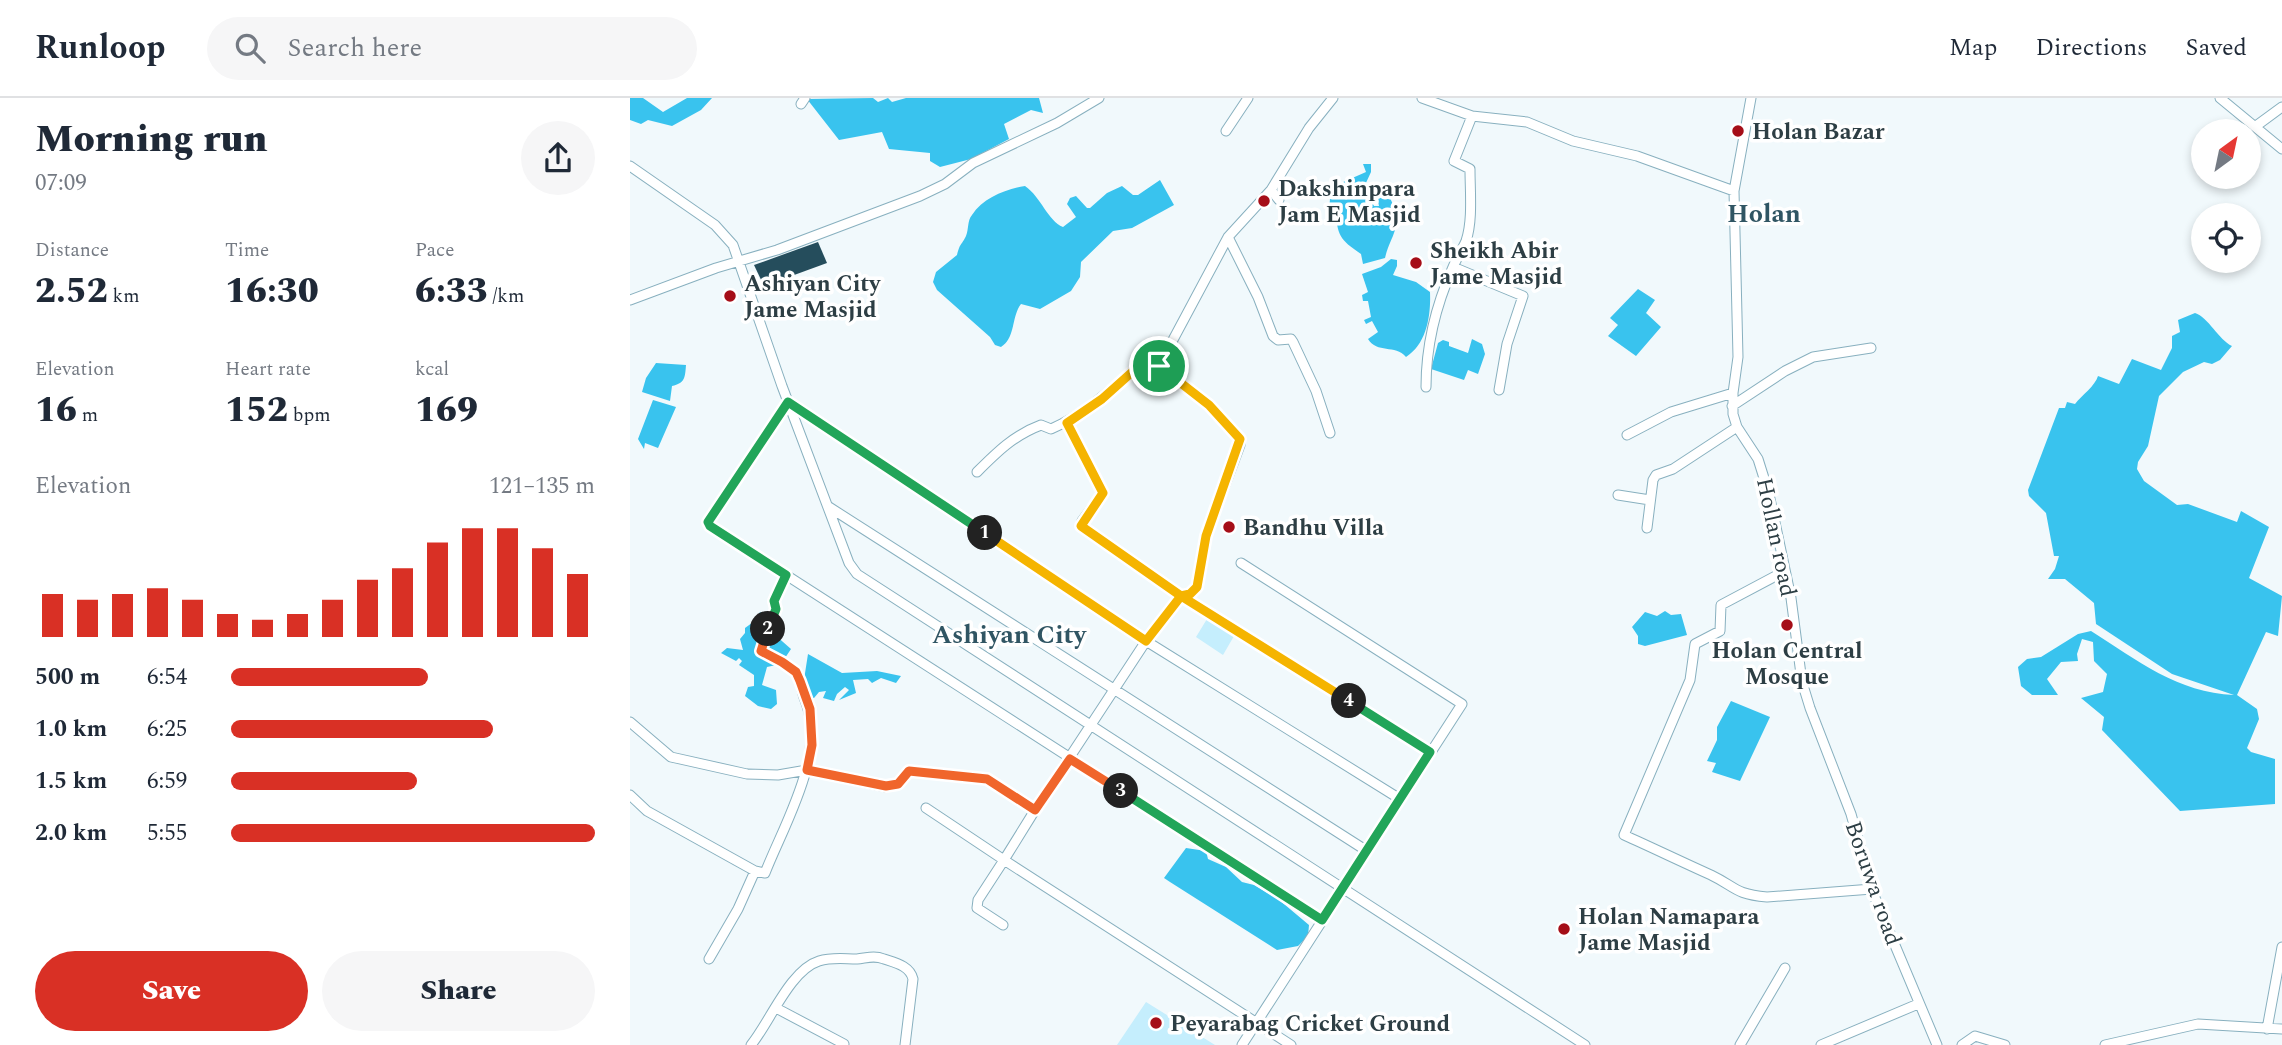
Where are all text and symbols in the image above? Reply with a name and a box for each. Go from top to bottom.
search box [207,17,697,80]
text: Runloop [35,23,165,73]
text: Search here [287,28,422,68]
icon: search [231,29,269,67]
text: Map [1949,30,1997,66]
text: Directions [2035,30,2147,66]
text: Saved [2185,30,2247,66]
text: Morning run [35,111,268,169]
place label: Holan Bazar [1752,115,1885,150]
north arrow [2191,119,2261,189]
map controls [2191,119,2261,273]
button: share [521,121,595,195]
marker: Holan Bazar [1730,123,1746,139]
text: 07:09 [35,166,87,201]
place label: Dakshinpara Jam E Masjid [1278,172,1421,233]
marker: Dakshinpara Jam E Masjid [1256,193,1272,209]
district label: Holan [1727,194,1801,234]
button: locate [2191,203,2261,273]
place label: Sheikh Abir Jame Masjid [1430,234,1563,295]
text: Distance [35,236,109,265]
text: Time [225,236,269,265]
text: Pace [415,236,454,265]
marker: Sheikh Abir Jame Masjid [1408,255,1424,271]
text: 2.52 [35,265,108,318]
text: 16:30 [225,265,319,318]
text: 6:33 [415,265,488,318]
place label: Ashiyan City Jame Masjid [744,267,881,328]
text: km [108,282,140,311]
text: /km [488,282,524,311]
marker: Ashiyan City Jame Masjid [722,288,738,304]
pin [1129,336,1189,396]
icon: arrive [1140,347,1178,385]
text: Elevation [35,355,115,384]
text: Heart rate [225,355,311,384]
text: kcal [415,355,449,384]
text: 16 [35,384,77,437]
text: 152 [225,384,288,437]
text: 169 [415,384,478,437]
text: m [77,401,98,430]
text: bpm [288,401,331,430]
text: Elevation [35,469,131,504]
text: 121–135 m [489,469,595,504]
street label: Hollan road [1746,475,1805,600]
place label: Bandhu Villa [1243,511,1384,546]
pin: 1 [968,516,1002,550]
text: 1 [979,518,990,547]
marker: Bandhu Villa [1221,519,1237,535]
pin: 2 [750,612,786,646]
text: 2 [762,614,773,643]
district label: Ashiyan City [932,615,1088,655]
marker: Holan Central Mosque [1779,617,1795,633]
place label: Holan Central Mosque [1711,634,1863,695]
text: 500 m [35,660,100,695]
text: 6:54 [147,660,187,695]
pin: 4 [1332,684,1366,718]
text: 4 [1343,686,1354,715]
text: 1.0 km [35,712,107,747]
text: 6:25 [147,712,187,747]
text: 1.5 km [35,764,107,799]
text: 6:59 [147,764,187,799]
pin: 3 [1104,774,1138,808]
text: 3 [1115,776,1126,805]
text: 2.0 km [35,816,107,851]
text: 5:55 [147,816,187,851]
street label: Boruwa road [1835,816,1910,951]
place label: Holan Namapara Jame Masjid [1578,900,1759,961]
marker: Holan Namapara Jame Masjid [1556,921,1572,937]
button: Save [35,951,308,1031]
button: Share [322,951,595,1031]
place label: Peyarabag Cricket Ground [1170,1007,1450,1042]
marker: Peyarabag Cricket Ground [1148,1015,1164,1031]

